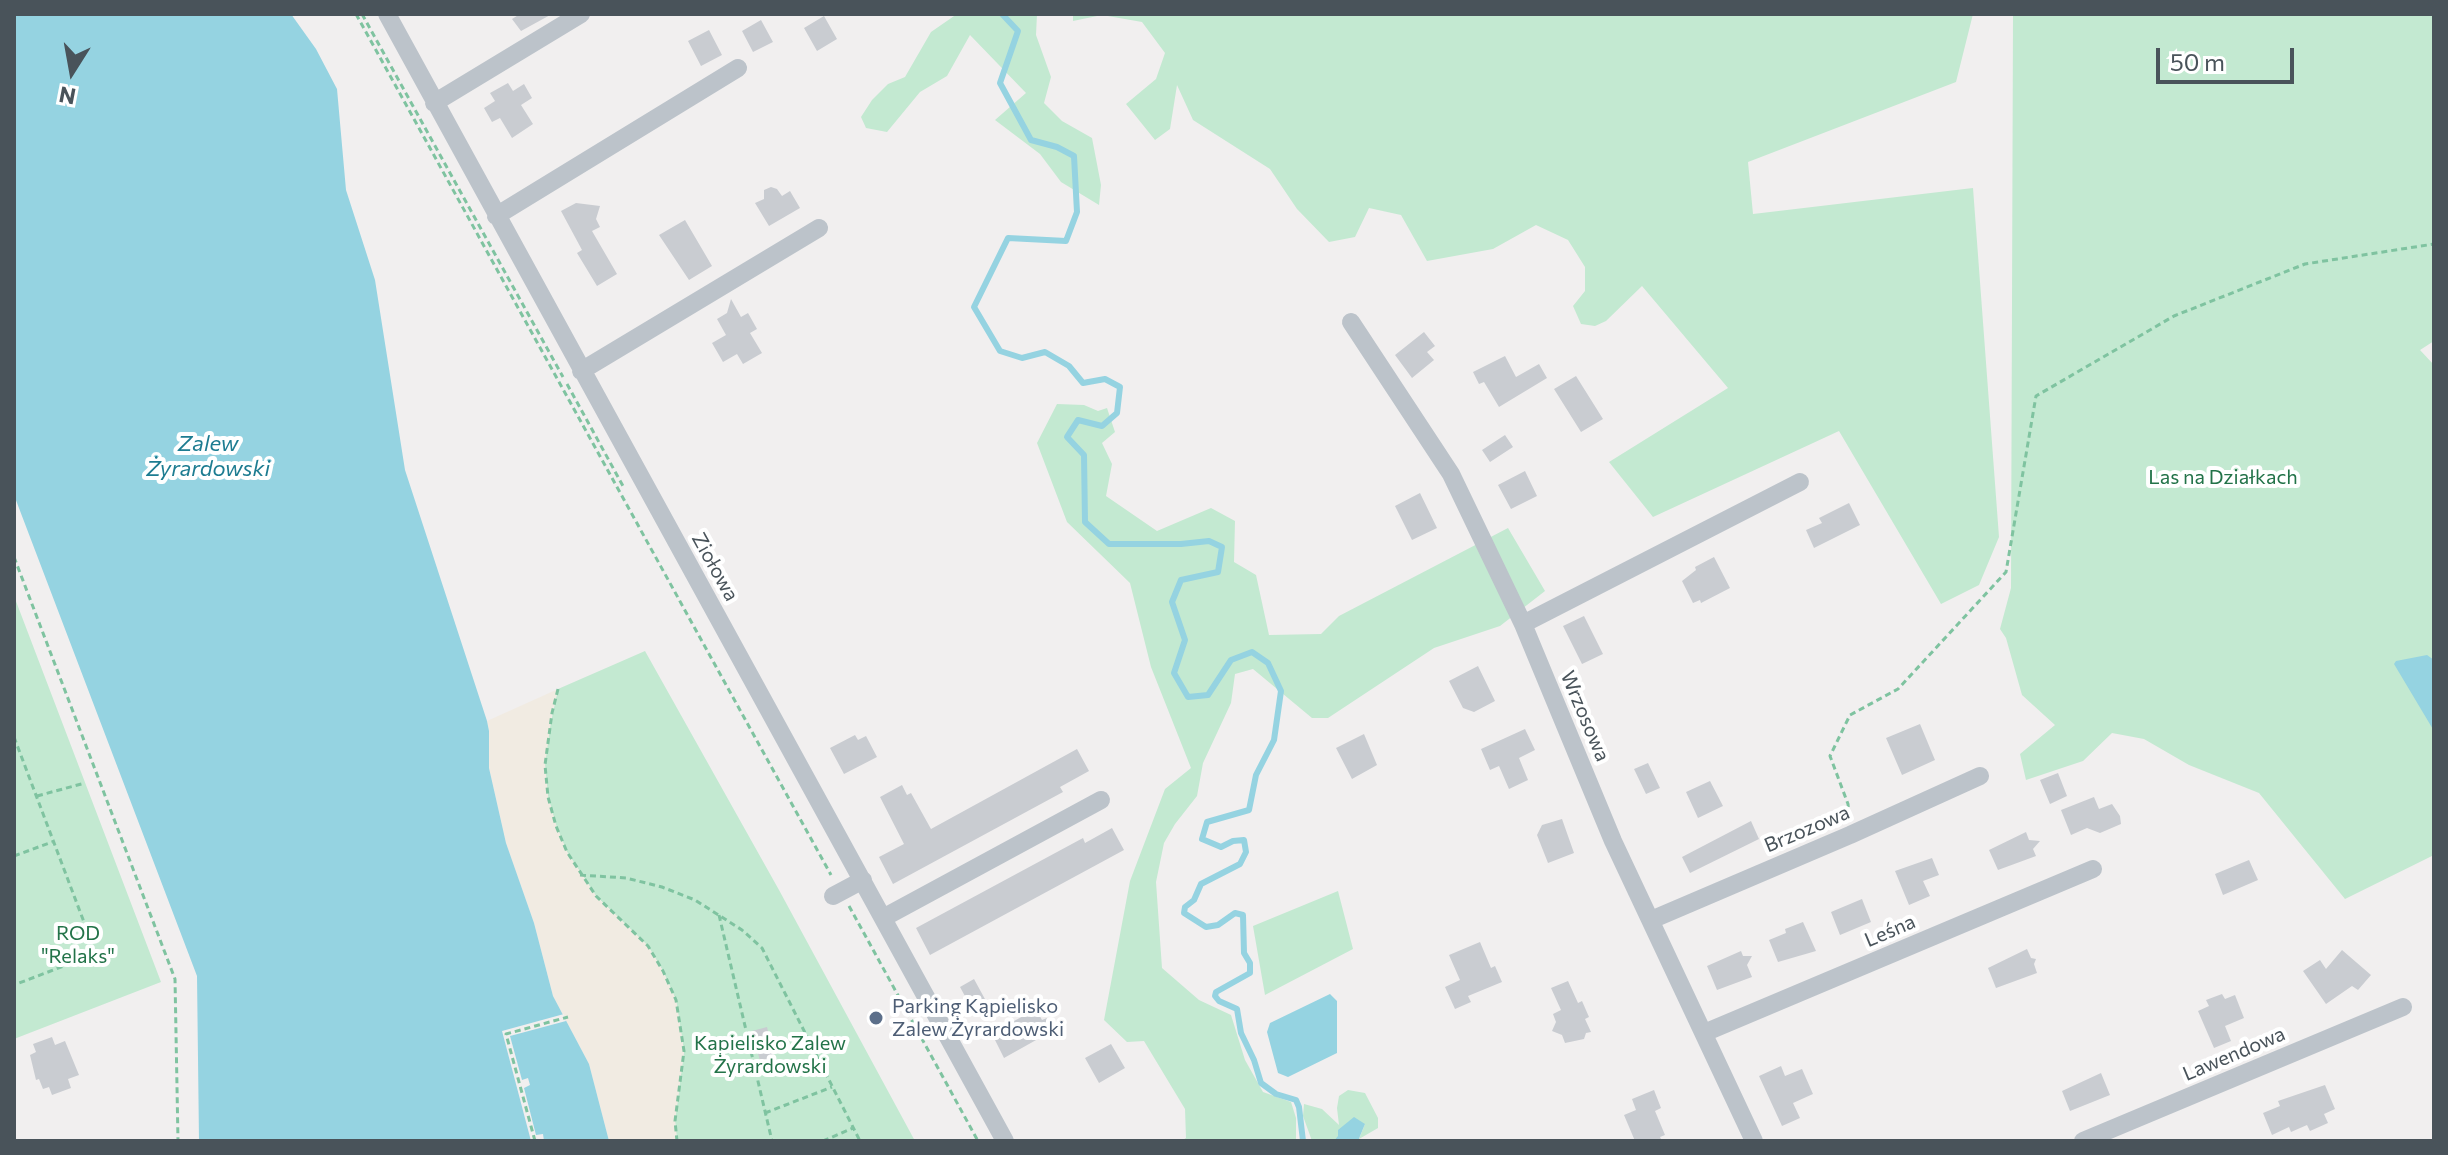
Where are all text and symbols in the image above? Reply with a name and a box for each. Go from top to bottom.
north arrow [32,32,112,112]
scale bar [2160,32,2298,82]
text: 50 m [2170,47,2225,76]
text: N [57,81,78,111]
water label: Zalew Żyrardowski [146,431,270,482]
park label: Las na Działkach [2148,465,2298,489]
street label: Ziołowa [686,529,744,605]
street label: Wrzosowa [1555,667,1615,765]
street label: Brzozowa [1761,800,1853,858]
street label: Leśna [1861,910,1919,952]
park label: ROD "Relaks" [41,921,115,968]
place label: Parking Kąpielisko Zalew Żyrardowski [892,994,1064,1041]
marker: Parking Kąpielisko Zalew Żyrardowski [867,1009,885,1027]
street label: Lawendowa [2179,1022,2289,1086]
park label: Kapielisko Zalew Żyrardowski [694,1031,846,1078]

